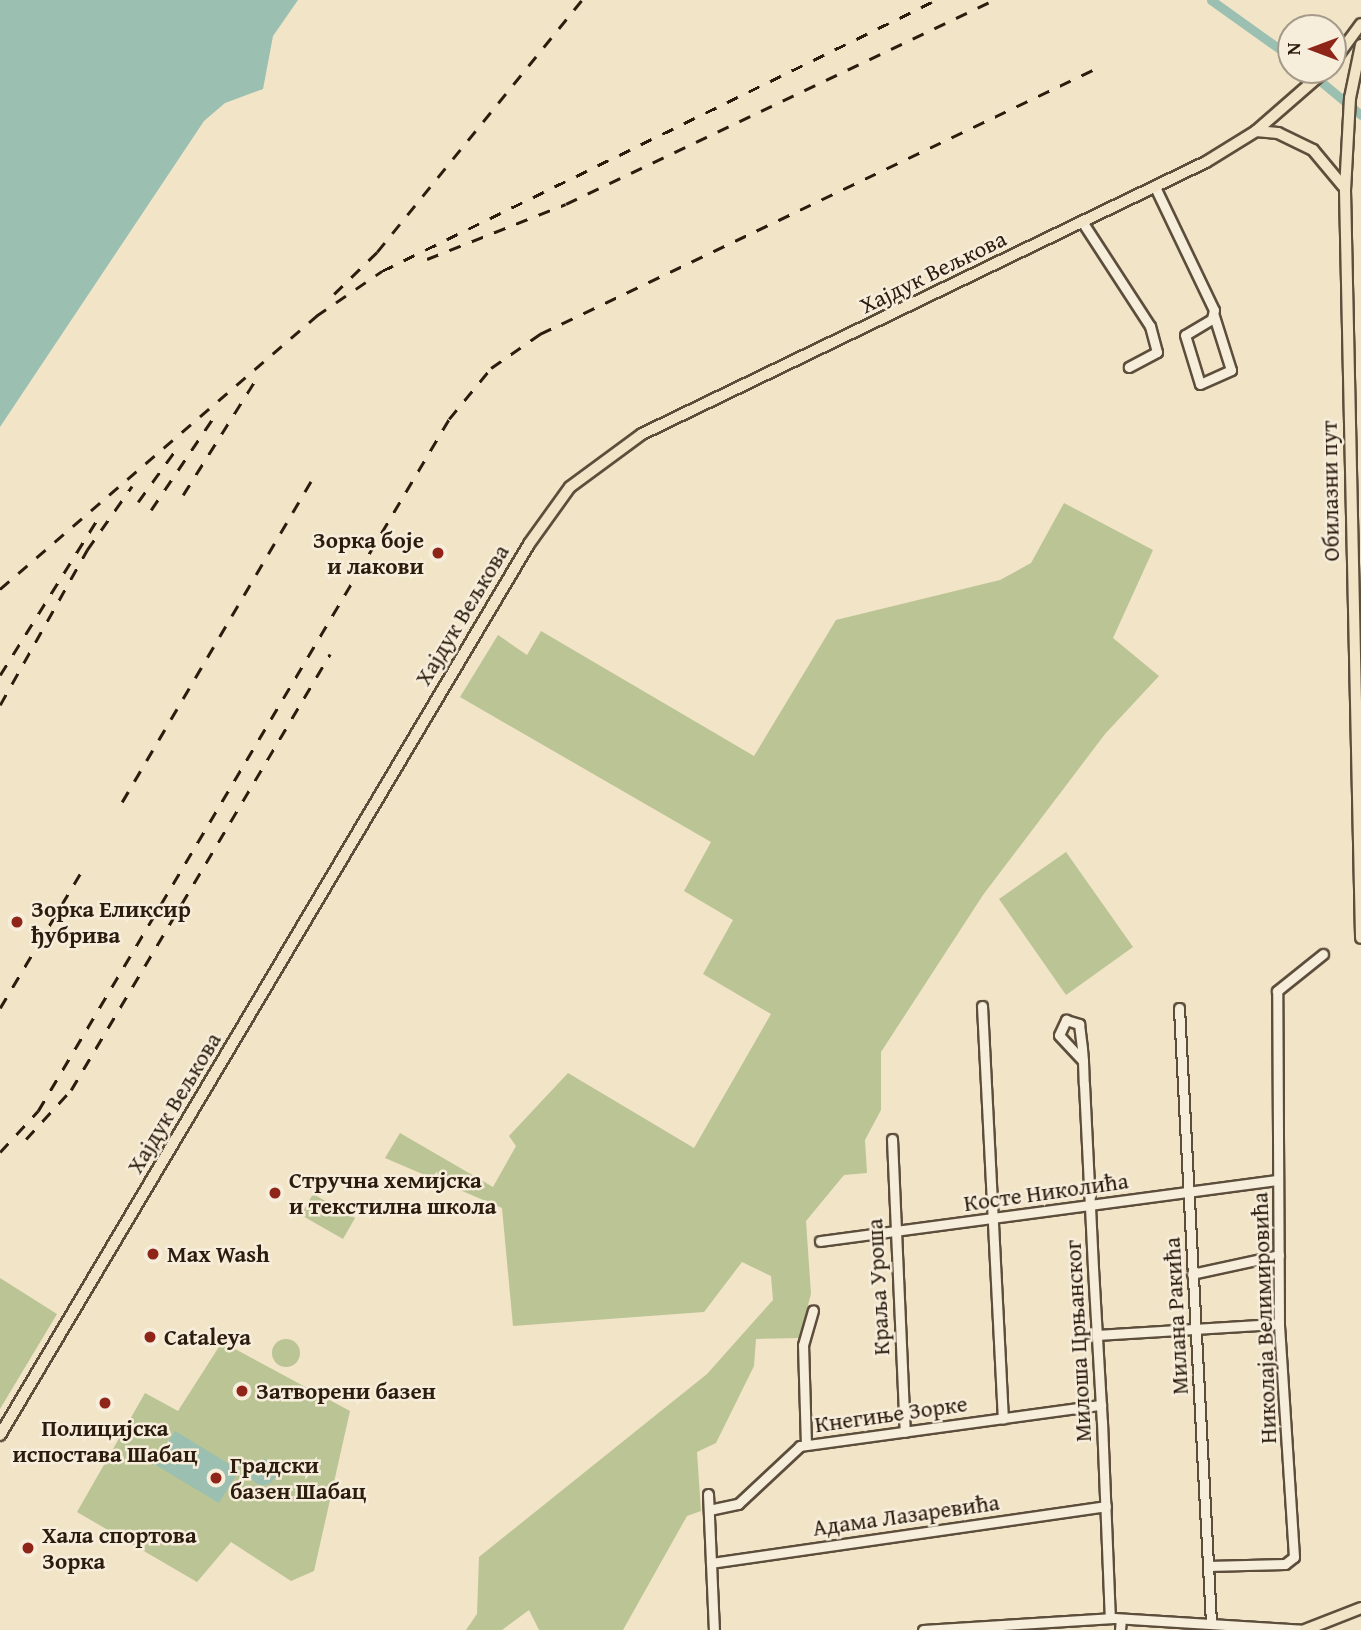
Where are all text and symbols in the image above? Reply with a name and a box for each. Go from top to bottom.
north arrow [1277,14,1347,84]
text: N [1279,43,1307,55]
street label: Хајдук Вељкова [855,225,1011,319]
street label: Обилазни пут [1315,420,1345,562]
place label: Зорка боје и лакови [313,526,424,580]
street label: Хајдук Вељкова [409,540,515,690]
marker: Зорка боје и лакови [430,545,446,561]
place label: Зорка Еликсир ђубрива [31,895,191,949]
marker: Зорка Еликсир ђубрива [9,914,25,930]
street label: Хајдук Вељкова [121,1028,227,1178]
place label: Стручна хемијска и текстилна школа [289,1166,497,1220]
street label: Косте Николића [962,1167,1130,1217]
marker: Стручна хемијска и текстилна школа [267,1185,283,1201]
street label: Николаја Велимировића [1246,1192,1282,1444]
street label: Краља Уроша [861,1218,895,1356]
street label: Милана Ракића [1158,1237,1194,1395]
street label: Милоша Црњанског [1059,1239,1097,1443]
place label: Max Wash [167,1240,270,1268]
marker: Max Wash [145,1246,161,1262]
place label: Cataleya [164,1323,251,1351]
marker: Cataleya [142,1329,158,1345]
place label: Затворени базен [256,1377,436,1405]
marker: Затворени базен [234,1383,250,1399]
street label: Кнегиње Зорке [813,1390,969,1438]
marker: Полицијска испостава Шабац [97,1395,113,1411]
place label: Полицијска испостава Шабац [12,1414,198,1468]
place label: Градски базен Шабац [230,1451,366,1505]
marker: Градски базен Шабац [208,1470,224,1486]
street label: Адама Лазаревића [811,1488,1001,1542]
place label: Хала спортова Зорка [42,1521,197,1575]
marker: Хала спортова Зорка [20,1540,36,1556]

